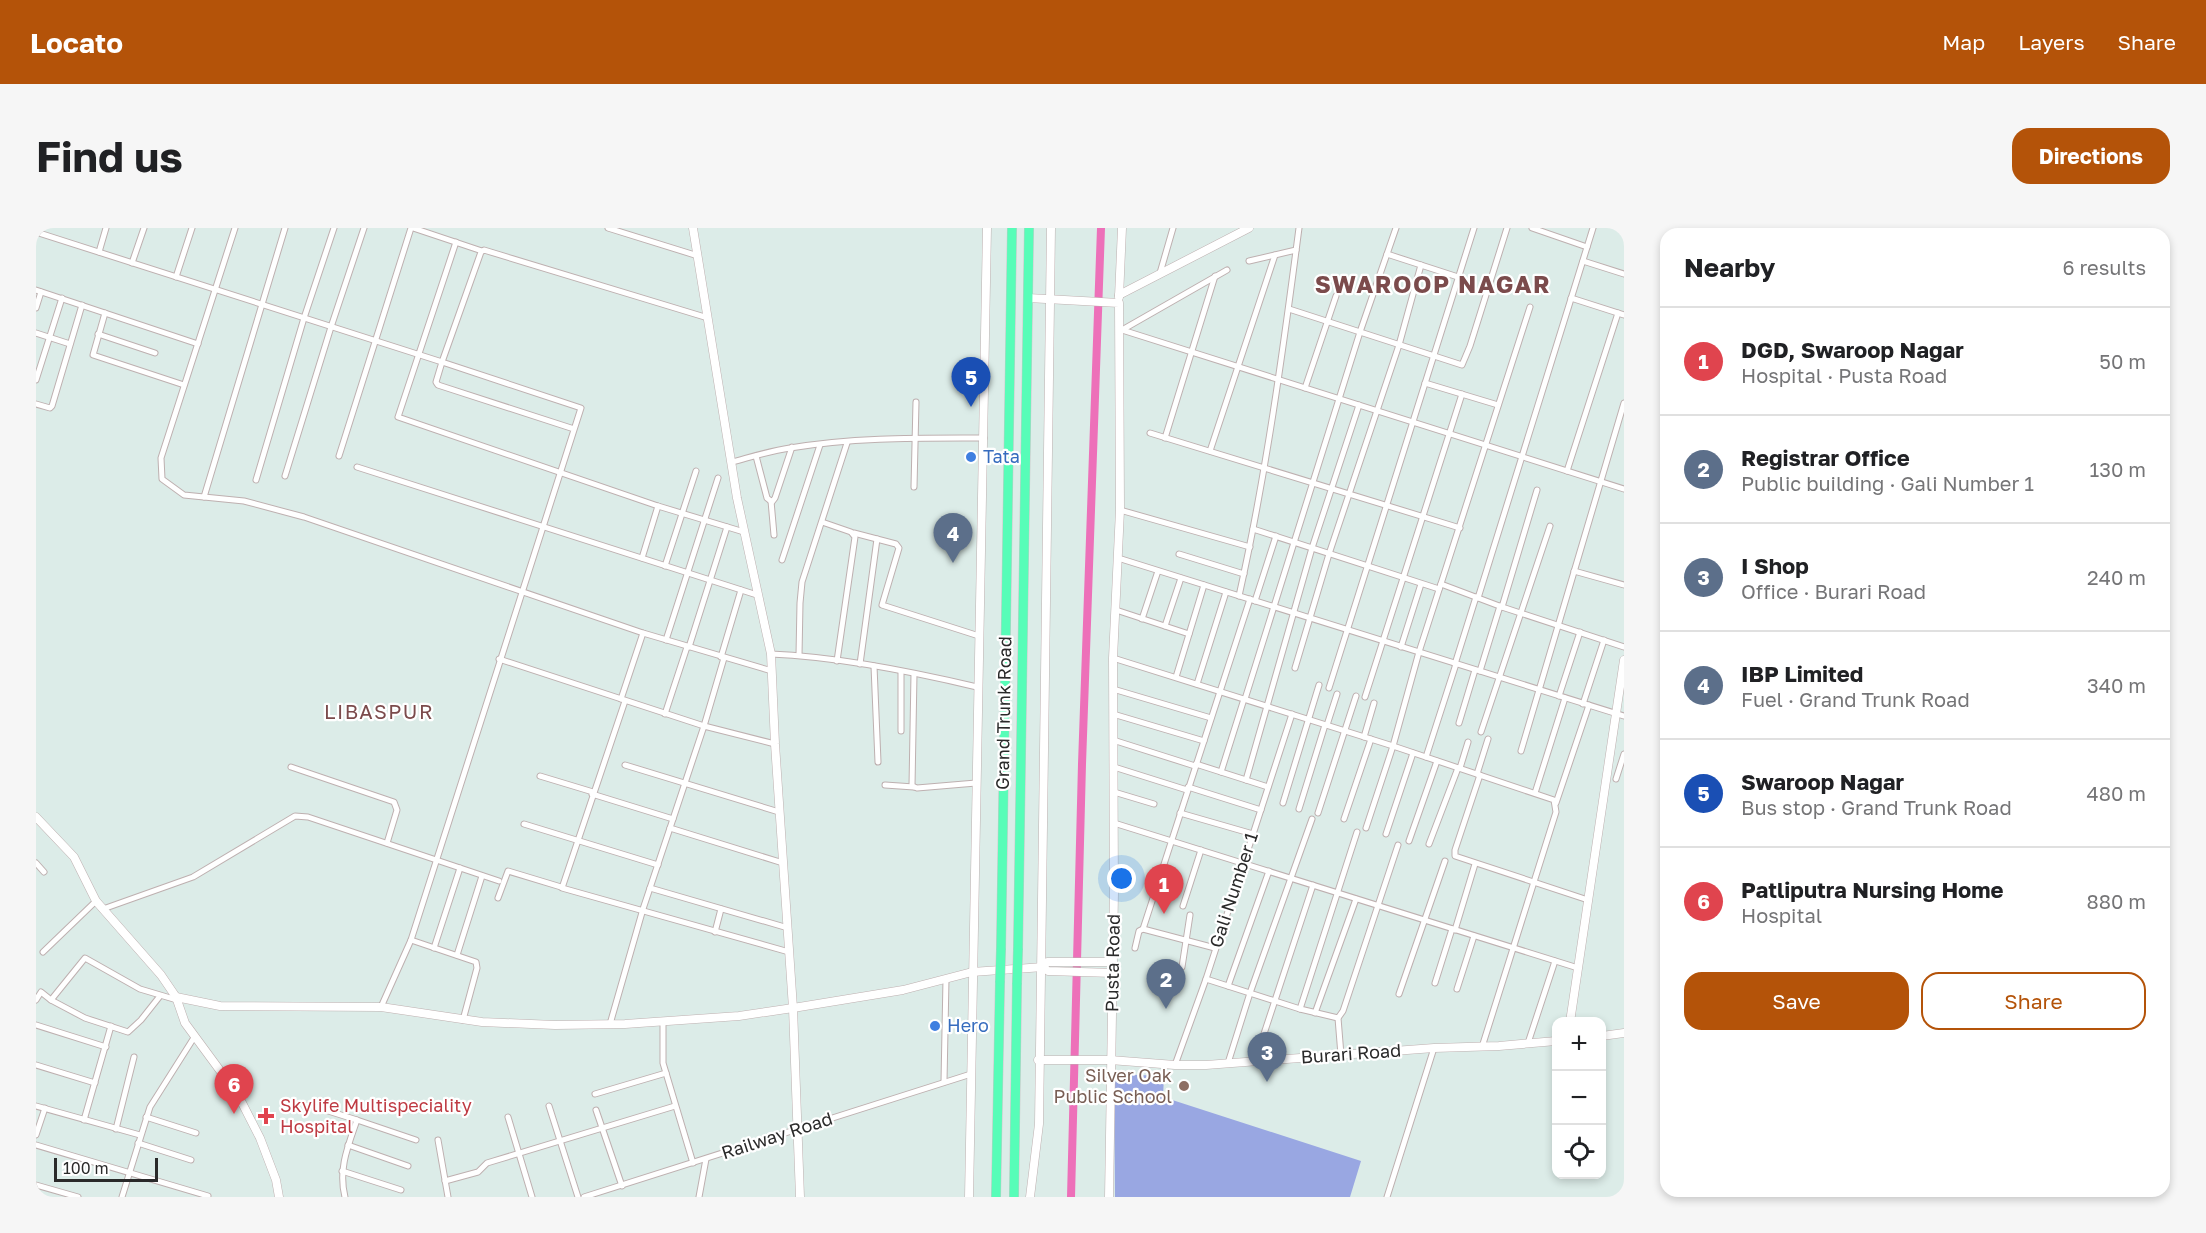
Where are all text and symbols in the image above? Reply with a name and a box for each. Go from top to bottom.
text: Locato [30,26,123,59]
text: Map [1942,29,1985,55]
text: Layers [2018,29,2085,55]
text: Share [2118,29,2176,55]
button: Directions [2012,128,2170,184]
text: Find us [36,131,183,181]
text: Nearby [1684,252,1775,283]
text: 6 results [2062,255,2146,279]
district label: SWAROOP NAGAR [1315,269,1551,298]
text: DGD, Swaroop Nagar [1741,336,1964,363]
text: 1 [1698,349,1709,373]
text: 50 m [2099,349,2146,373]
pin: 5 [952,358,990,407]
text: Hospital · Pusta Road [1741,363,1947,387]
text: Registrar Office [1741,444,1910,471]
place label: Tata [983,445,1020,467]
marker: Tata [964,450,978,464]
text: 2 [1697,457,1710,481]
text: 130 m [2090,457,2146,481]
text: Public building · Gali Number 1 [1741,471,2034,495]
pin: 4 [934,514,972,563]
text: I Shop [1741,552,1809,579]
text: 3 [1697,565,1710,589]
text: 240 m [2087,565,2146,589]
text: Office · Burari Road [1741,579,1926,603]
street label: Grand Trunk Road [991,636,1015,790]
text: IBP Limited [1741,660,1863,687]
text: 4 [1697,673,1710,697]
text: 340 m [2087,673,2146,697]
text: Fuel · Grand Trunk Road [1741,687,1970,711]
district label: LIBASPUR [324,699,434,723]
text: Swaroop Nagar [1741,768,1904,795]
text: 5 [1697,781,1710,805]
text: 480 m [2087,781,2146,805]
text: Bus stop · Grand Trunk Road [1741,795,2012,819]
street label: Gali Number 1 [1204,829,1262,950]
your location [1107,864,1136,893]
pin: 1 [1144,864,1184,914]
text: Patliputra Nursing Home [1741,876,2004,903]
text: 6 [1697,889,1710,913]
text: 880 m [2087,889,2146,913]
text: Hospital [1741,903,1822,927]
street label: Pusta Road [1100,914,1124,1012]
pin: 2 [1146,960,1186,1009]
button: Save [1684,972,1909,1030]
button: Share [1921,972,2146,1030]
place label: Hero [947,1014,989,1036]
map controls [1552,1017,1606,1179]
button: + [1552,1017,1606,1071]
marker: Hero [928,1019,942,1033]
pin: 3 [1248,1032,1286,1082]
street label: Burari Road [1300,1039,1402,1067]
pin: 6 [214,1064,254,1114]
place label: Silver Oak Public School [1054,1064,1172,1107]
button: − [1552,1071,1606,1125]
marker: Silver Oak Public School [1177,1079,1191,1093]
place label: Skylife Multispeciality Hospital [280,1094,472,1137]
marker: Skylife Multispeciality Hospital [257,1107,275,1125]
street label: Railway Road [718,1107,835,1163]
button: locate [1552,1125,1606,1179]
scale bar [54,1155,158,1182]
text: 100 m [63,1158,109,1178]

